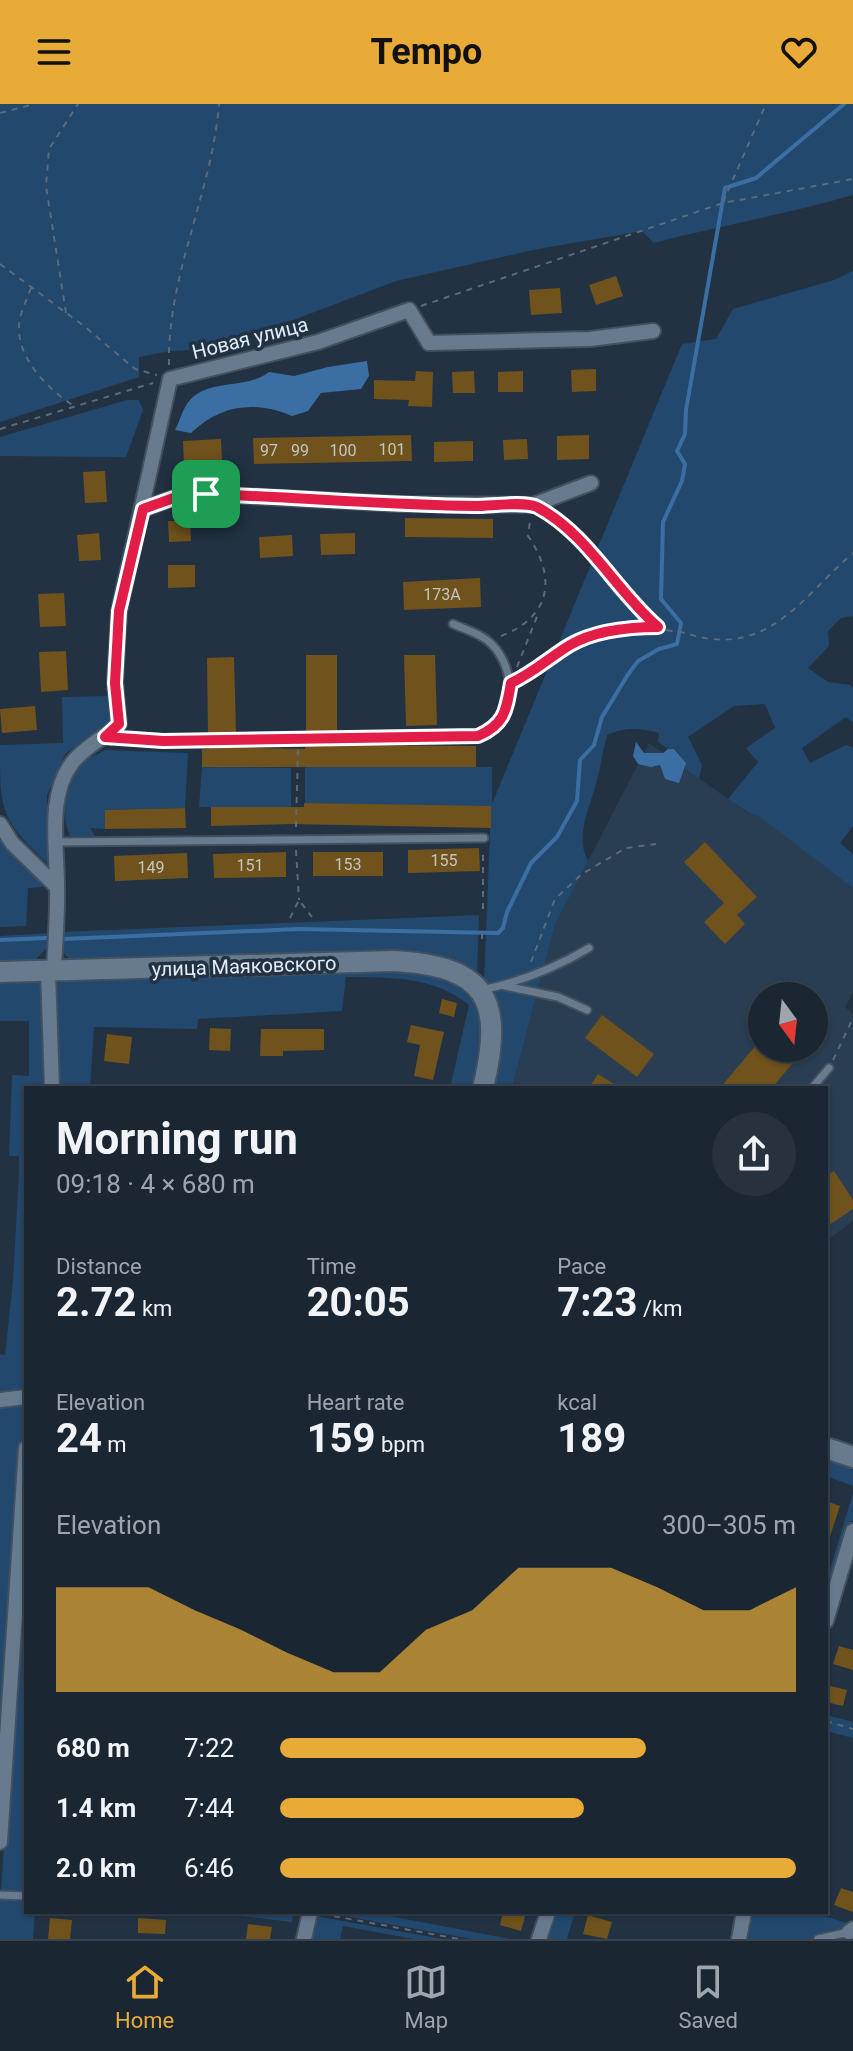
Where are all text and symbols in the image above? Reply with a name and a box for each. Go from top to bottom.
icon: menu [32,30,76,74]
icon: heart [777,30,821,74]
text: Tempo [371,31,482,73]
street label: Новая улица [189,312,311,364]
house number: 101 [379,440,405,459]
house number: 97 [260,441,278,460]
house number: 99 [291,441,309,460]
house number: 100 [330,441,356,460]
pin [172,460,240,528]
icon: arrive [184,472,228,516]
house number: 173А [423,585,461,604]
house number: 155 [431,851,457,870]
house number: 153 [335,855,361,874]
house number: 151 [237,856,263,875]
house number: 149 [138,858,164,877]
street label: улица Маяковского [151,951,337,981]
north arrow [748,982,828,1062]
map controls [748,982,828,1062]
button: share [712,1112,796,1196]
text: Morning run [56,1113,298,1165]
text: 09:18 · 4 × 680 m [56,1169,255,1199]
text: Distance [56,1254,142,1279]
text: Time [307,1254,356,1279]
text: Pace [557,1254,606,1279]
text: 2.72 [56,1279,136,1326]
text: 20:05 [307,1279,410,1326]
text: 7:23 [557,1279,637,1326]
text: km [136,1296,172,1321]
text: /km [637,1296,682,1321]
text: Elevation [56,1390,145,1415]
text: Heart rate [307,1390,405,1415]
text: kcal [557,1390,597,1415]
text: 24 [56,1415,102,1462]
text: 159 [307,1415,376,1462]
text: 189 [557,1415,626,1462]
text: m [102,1432,127,1457]
text: bpm [376,1432,425,1457]
text: Elevation [56,1510,161,1540]
text: 300–305 m [662,1510,796,1540]
text: 680 m [56,1733,130,1763]
text: 7:22 [184,1733,234,1763]
text: 1.4 km [56,1793,136,1823]
text: 7:44 [184,1793,234,1823]
text: 2.0 km [56,1853,136,1883]
text: 6:46 [184,1853,234,1883]
tab: Home [115,1960,174,2033]
tab: Map [404,1960,448,2033]
tab: Saved [678,1960,738,2033]

